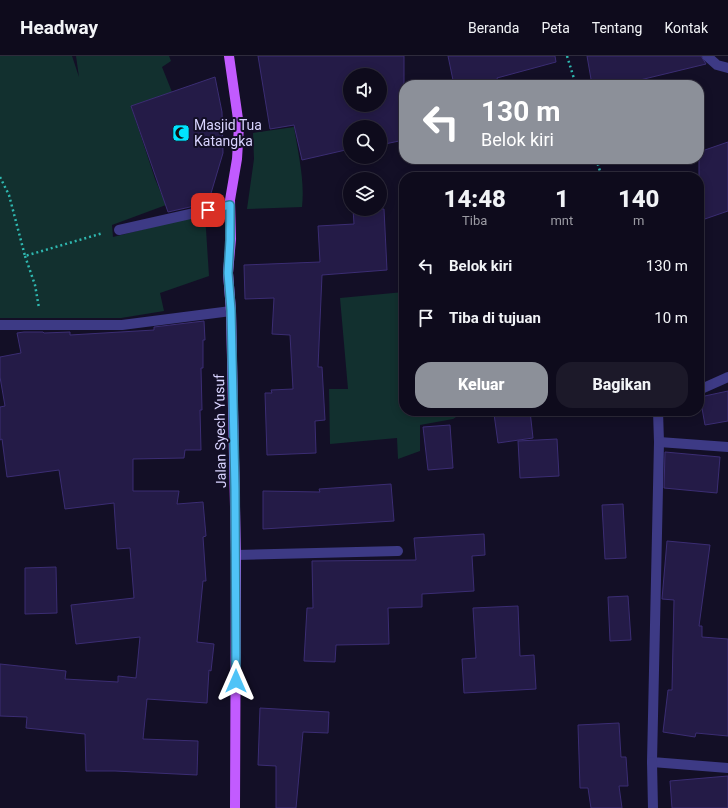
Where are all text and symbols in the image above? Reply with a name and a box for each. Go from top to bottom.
text: Headway [20,16,98,39]
text: Beranda [468,20,519,36]
text: Peta [541,20,570,36]
text: Tentang [592,20,642,36]
text: Kontak [664,20,708,36]
map controls [343,68,387,216]
button: sound [343,68,387,112]
text: 130 m [481,95,560,128]
icon: left [415,96,467,148]
place label: Masjid Tua Katangka [194,117,262,149]
button: search [343,120,387,164]
mosque icon: Masjid Tua Katangka [171,123,191,143]
text: Belok kiri [481,129,554,150]
button: layers [343,172,387,216]
text: 14:48 [444,185,506,213]
text: 1 [555,185,569,213]
text: 140 [618,185,659,213]
pin [191,193,225,227]
icon: arrive [197,199,219,221]
text: Tiba [462,213,487,228]
text: mnt [550,213,573,228]
text: m [633,213,644,228]
icon: left [415,255,437,277]
text: Belok kiri [449,257,512,275]
text: 130 m [646,257,688,275]
icon: arrive [415,307,437,329]
text: Tiba di tujuan [449,309,541,327]
text: 10 m [654,309,688,327]
button: Keluar [415,362,548,408]
button: Bagikan [556,362,688,408]
street label: Jalan Syech Yusuf [211,374,229,488]
position arrow [215,660,257,702]

